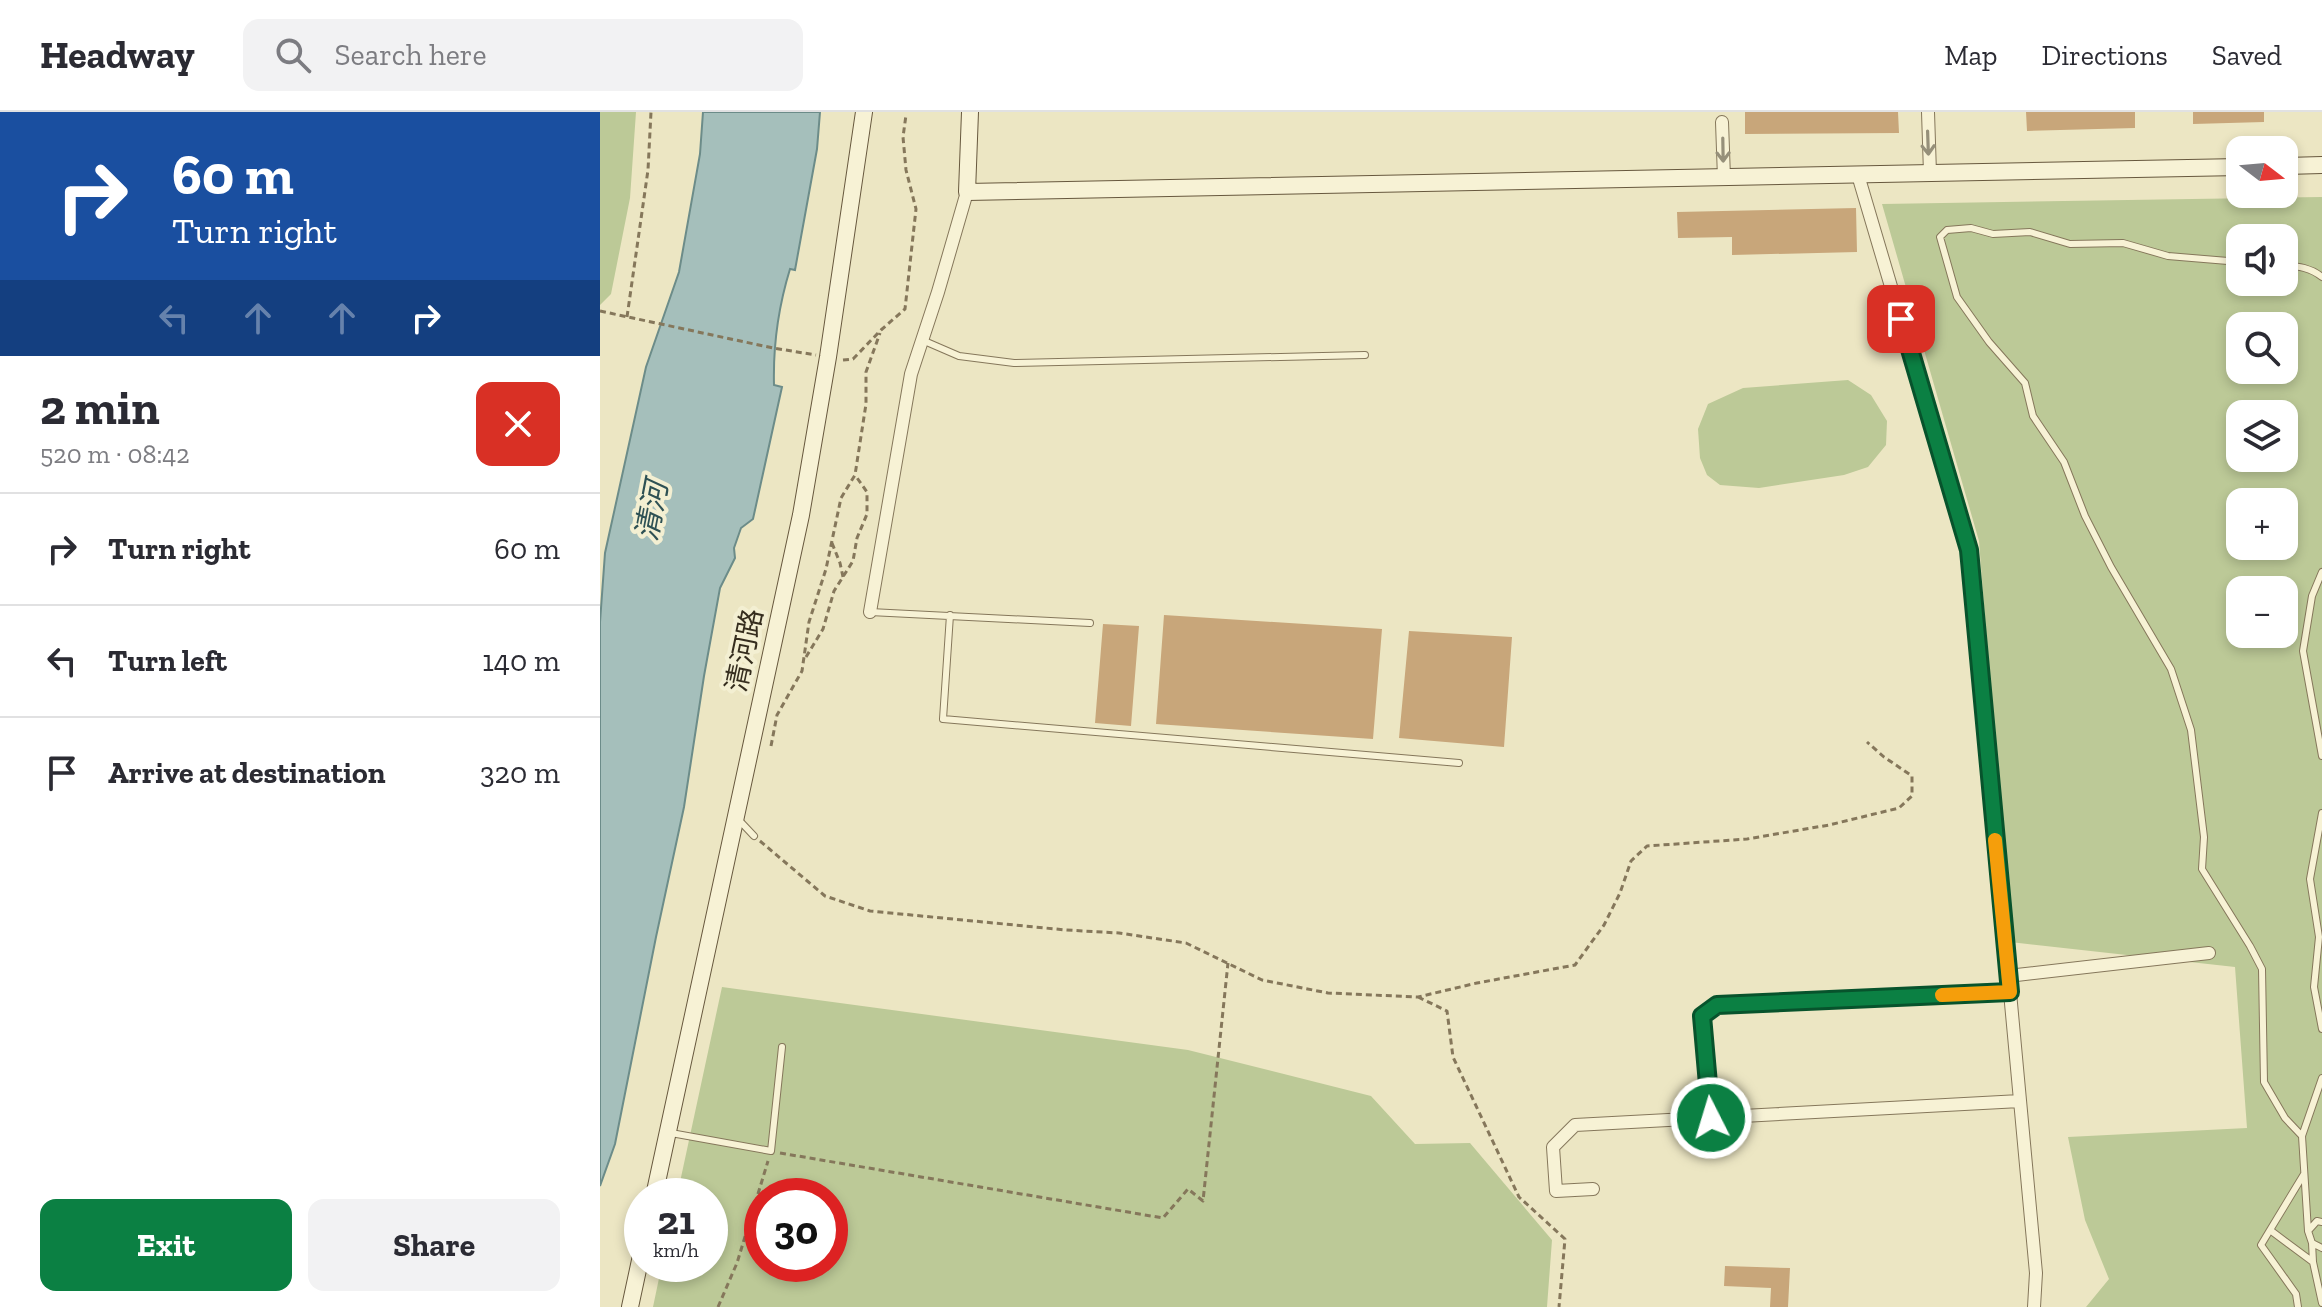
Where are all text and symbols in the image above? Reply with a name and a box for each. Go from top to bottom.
search box [243,19,803,91]
text: Headway [40,32,195,78]
icon: search [271,33,315,77]
text: Search here [335,37,487,73]
text: Map [1944,39,1997,72]
text: Directions [2041,39,2168,72]
text: Saved [2212,39,2282,72]
one-way arrow [1920,129,1935,156]
one-way arrow [1715,136,1731,163]
north arrow [2226,136,2298,208]
map controls [2226,136,2298,648]
text: 60 m [172,141,294,208]
icon: right [40,144,144,248]
text: Turn right [172,209,337,252]
button: sound [2226,224,2298,296]
pin [1867,285,1935,353]
icon: left [152,296,196,340]
icon: ahead [236,296,280,340]
icon: ahead [320,296,364,340]
icon: right [404,296,448,340]
icon: arrive [1879,297,1923,341]
button: search [2226,312,2298,384]
text: 2 min [40,379,160,436]
button: close [476,382,560,466]
button: layers [2226,400,2298,472]
text: 520 m · 08:42 [40,438,190,470]
water label: 清河 [629,473,676,544]
button: + [2226,488,2298,560]
icon: right [40,527,84,571]
text: Turn right [108,531,250,567]
text: 60 m [494,531,560,567]
button: − [2226,576,2298,648]
street label: 清河路 [720,606,769,695]
icon: left [40,639,84,683]
text: Turn left [108,643,227,679]
text: 140 m [482,643,560,679]
icon: arrive [40,751,84,795]
text: Arrive at destination [108,755,385,791]
text: 320 m [480,755,560,791]
position arrow [1669,1076,1753,1160]
speed limit sign: 30 [744,1178,848,1282]
text: 21 [657,1196,695,1244]
button: Exit [40,1199,292,1291]
button: Share [308,1199,560,1291]
text: km/h [653,1238,699,1262]

